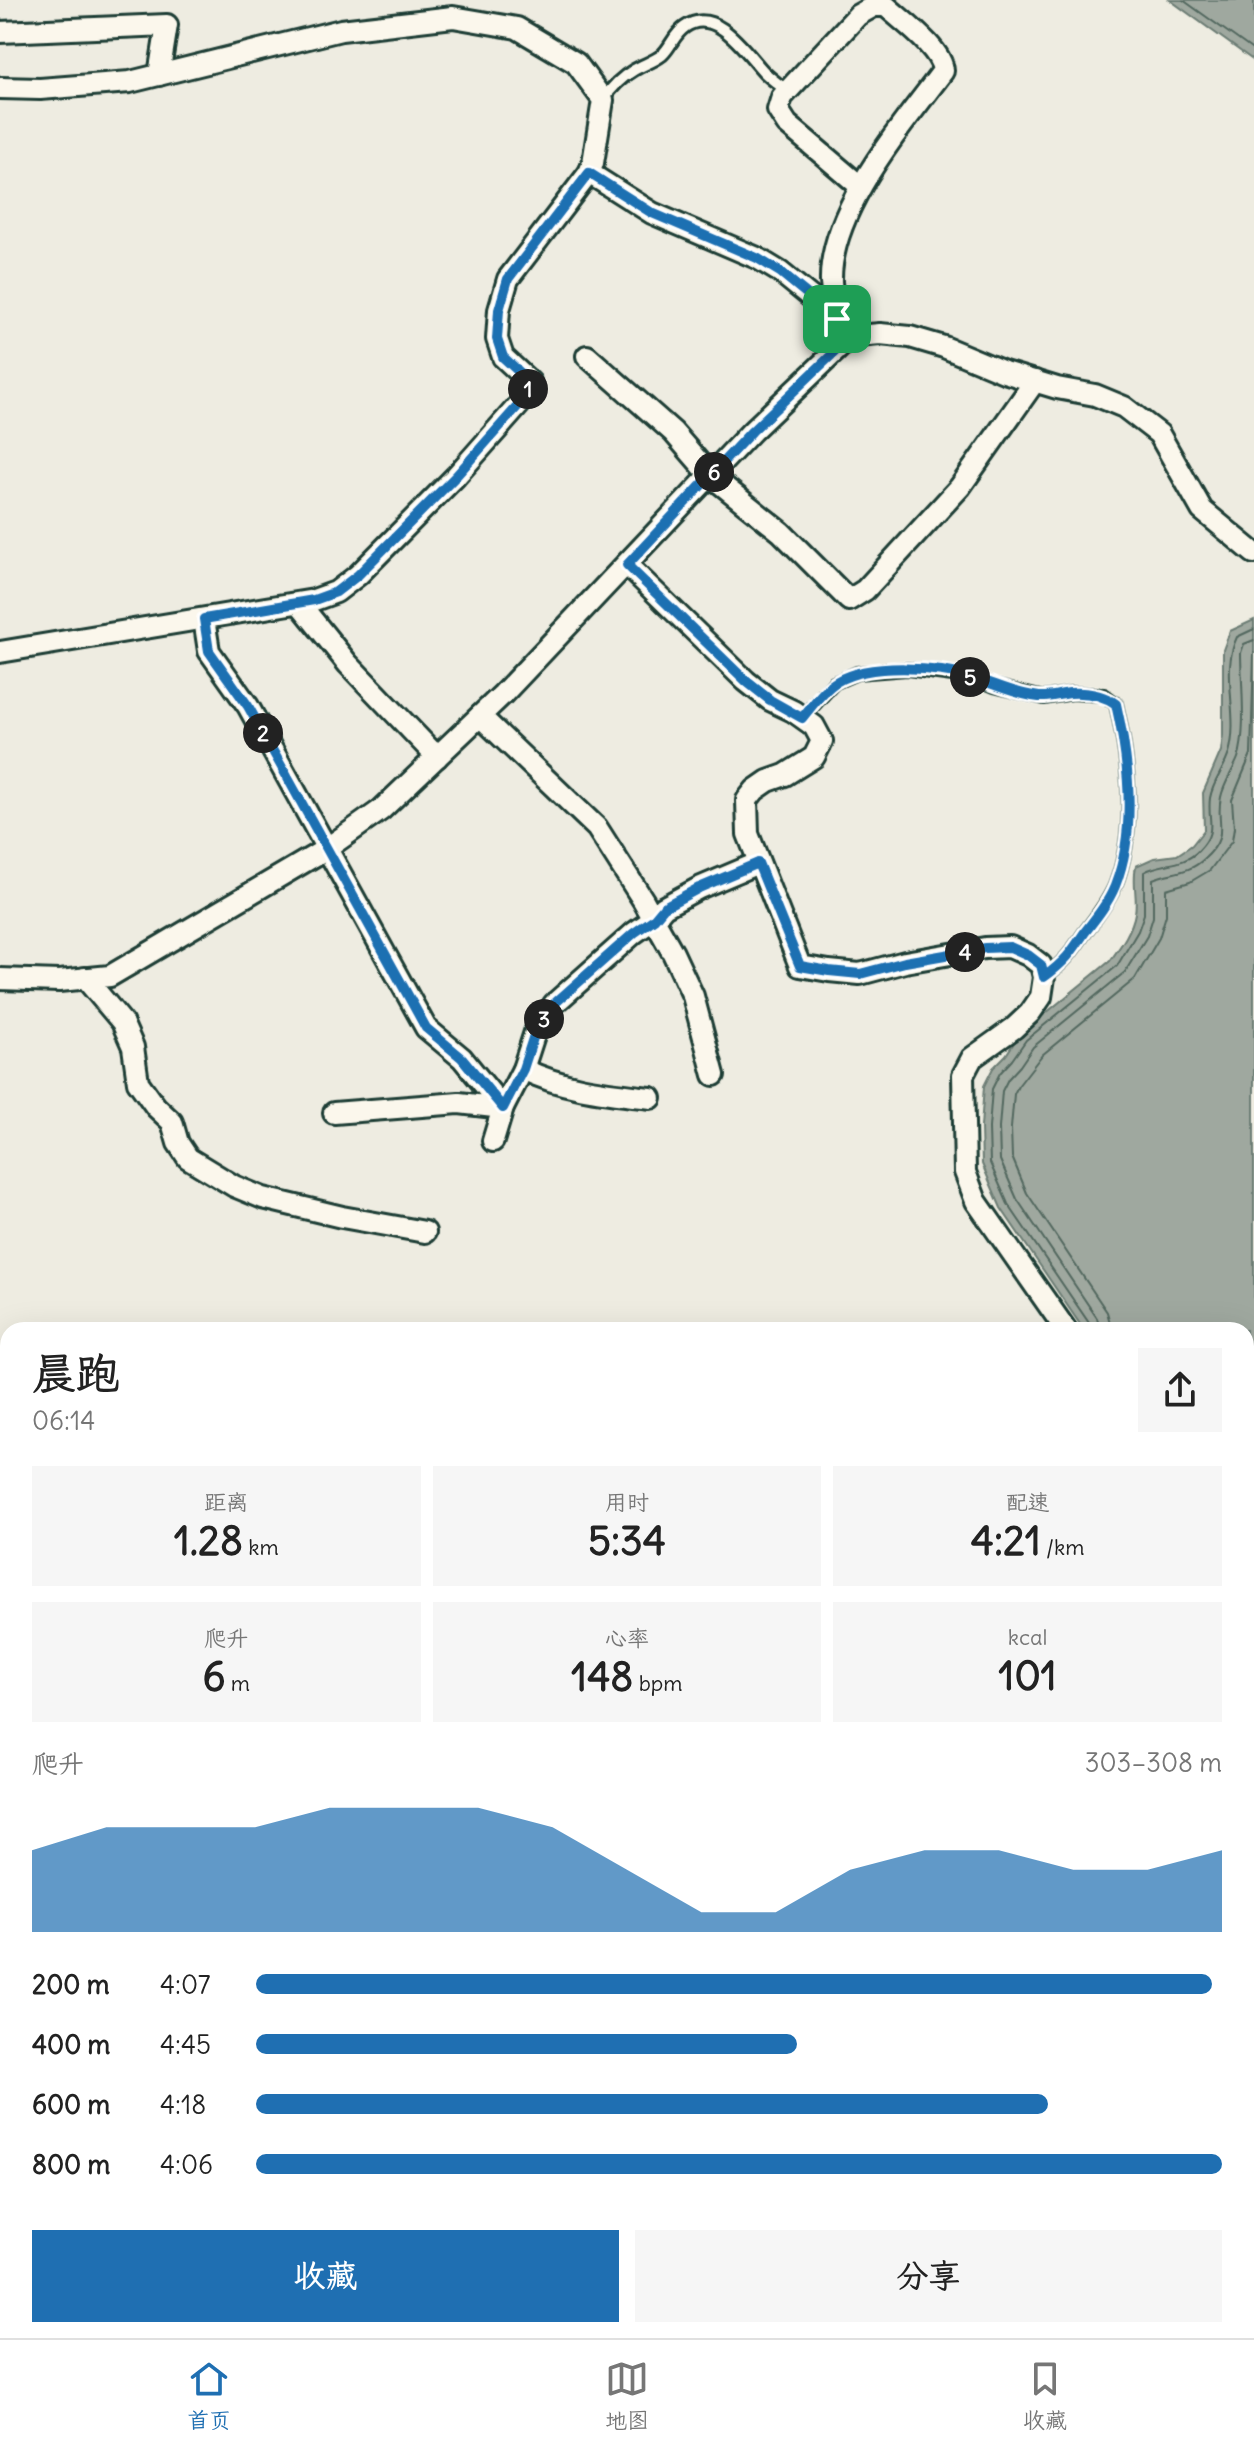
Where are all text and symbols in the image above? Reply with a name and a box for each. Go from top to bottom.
pin [803,285,871,353]
icon: arrive [815,297,859,341]
pin: 1 [508,369,548,409]
text: 1 [524,375,532,403]
pin: 6 [694,452,734,492]
text: 6 [708,458,720,486]
pin: 5 [950,657,990,697]
text: 5 [964,663,976,691]
pin: 2 [243,713,283,753]
text: 2 [257,719,269,747]
pin: 4 [945,932,985,972]
text: 4 [959,938,971,966]
pin: 3 [524,999,564,1039]
text: 3 [538,1005,550,1033]
text: 晨跑 [32,1346,120,1401]
button: share [1138,1348,1222,1432]
text: 06:14 [32,1404,95,1437]
text: 距离 [204,1488,248,1516]
text: 用时 [605,1488,649,1516]
text: 配速 [1006,1488,1050,1516]
text: 1.28 [174,1516,243,1566]
text: 5:34 [588,1516,666,1566]
text: 4:21 [971,1516,1041,1566]
text: km [243,1533,279,1561]
text: /km [1041,1533,1085,1561]
text: kcal [1008,1623,1047,1651]
text: 爬升 [204,1624,248,1652]
text: 心率 [605,1624,649,1652]
text: 101 [999,1651,1057,1701]
text: 6 [203,1652,226,1702]
text: 148 [571,1652,633,1702]
text: m [226,1669,250,1697]
text: bpm [633,1669,683,1697]
text: 303–308 m [1085,1746,1222,1779]
text: 爬升 [32,1747,84,1780]
text: 200 m [32,1968,109,2001]
text: 4:07 [160,1968,210,2001]
text: 400 m [32,2028,110,2061]
text: 4:45 [160,2028,211,2061]
text: 600 m [32,2088,110,2121]
text: 4:18 [160,2088,206,2121]
text: 800 m [32,2148,110,2181]
text: 4:06 [160,2148,213,2181]
button: 收藏 [32,2230,619,2322]
button: 分享 [635,2230,1222,2322]
tab: 首页 [187,2357,231,2434]
tab: 地图 [605,2357,649,2434]
tab: 收藏 [1023,2357,1067,2434]

